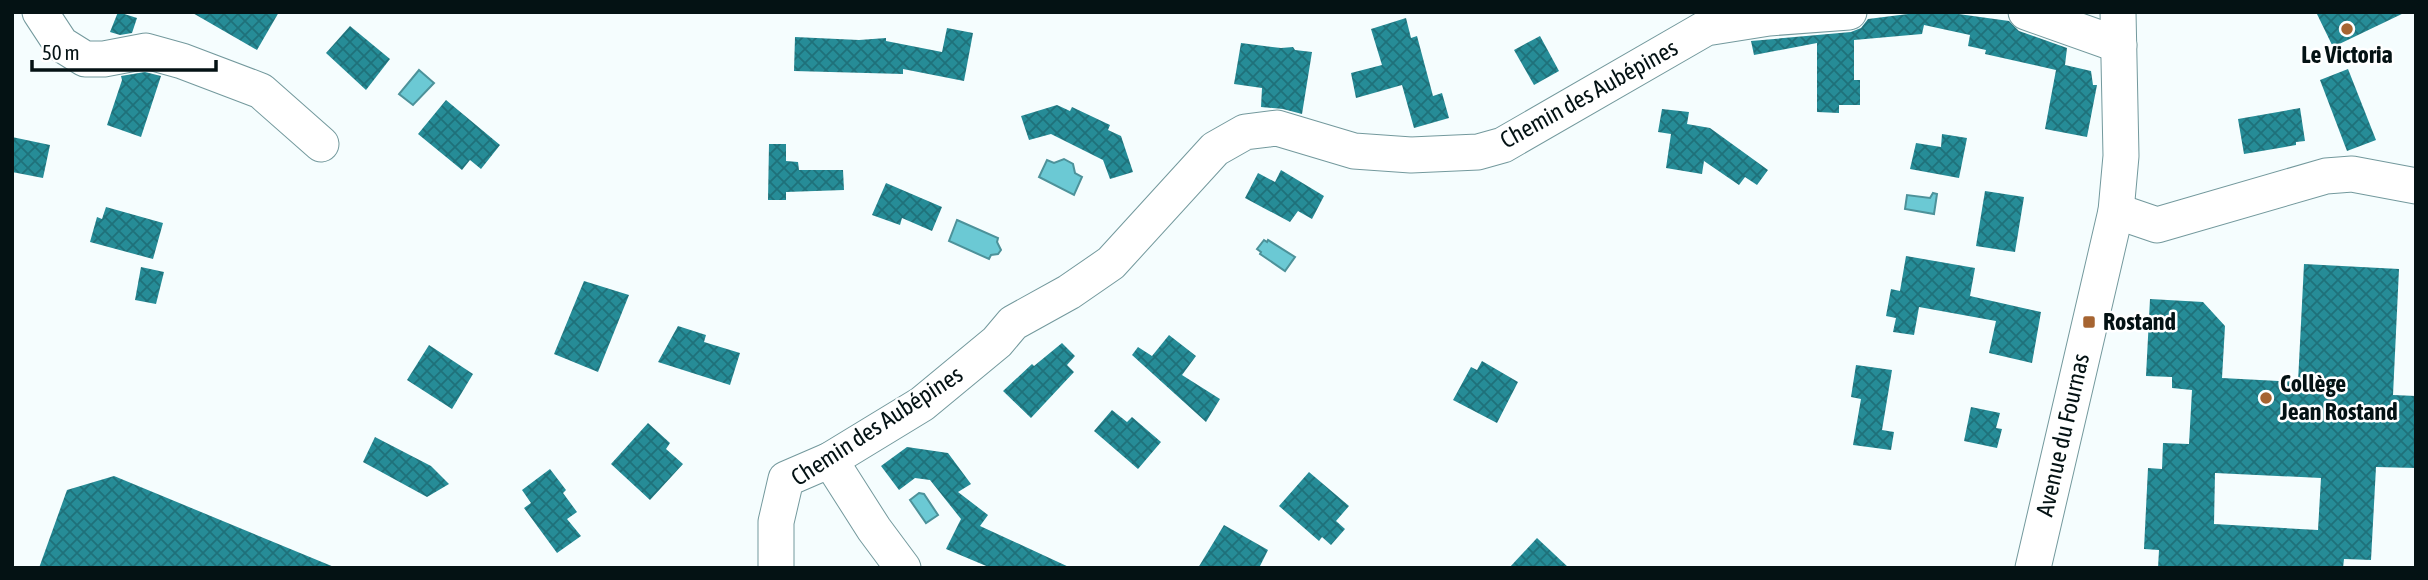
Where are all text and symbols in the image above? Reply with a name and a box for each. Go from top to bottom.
marker: Le Victoria [2339,21,2355,37]
scale bar [32,28,215,72]
street label: Chemin des Aubépines [1495,34,1682,154]
text: 50 m [42,40,80,64]
place label: Le Victoria [2301,41,2393,68]
place label: Rostand [2103,308,2176,335]
marker: Rostand [2081,314,2097,330]
street label: Avenue du Fournas [2031,351,2094,519]
street label: Chemin des Aubépines [786,360,967,491]
place label: Collège Jean Rostand [2279,370,2398,425]
marker: Collège Jean Rostand [2258,390,2274,406]

